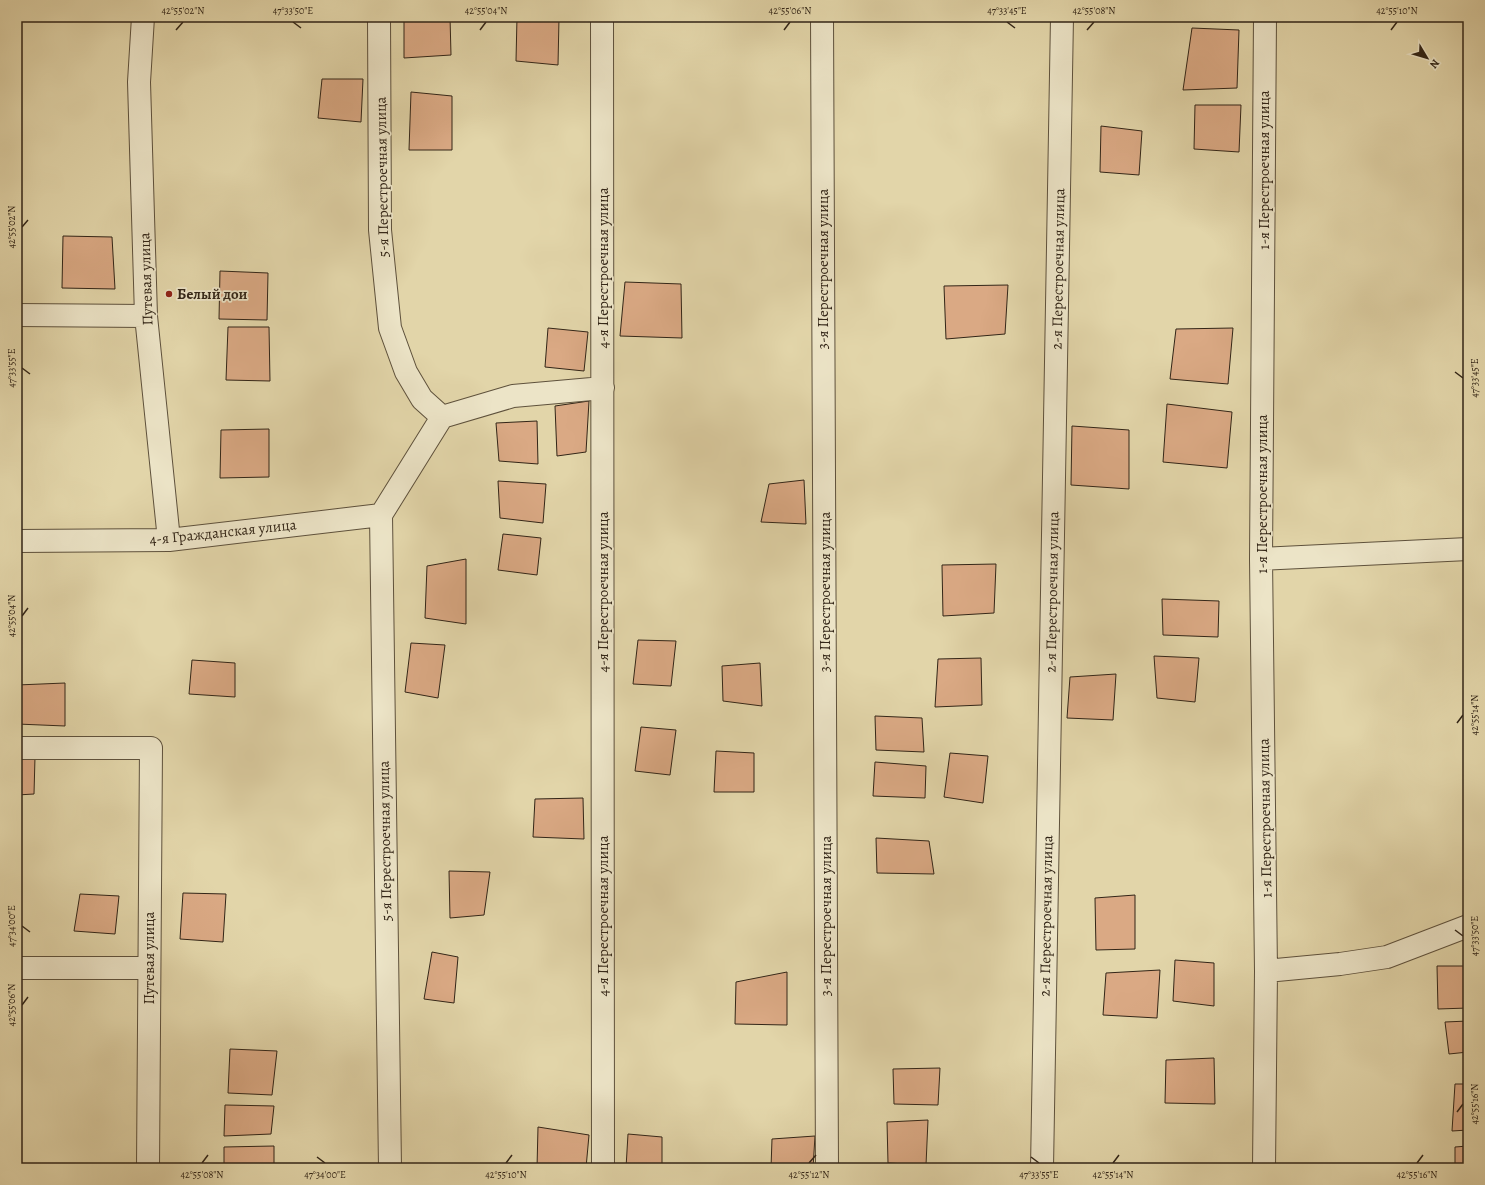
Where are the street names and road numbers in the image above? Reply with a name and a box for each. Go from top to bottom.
street label: 1-я Перестроечная улица [1254,90,1274,250]
street label: 5-я Перестроечная улица [371,96,393,258]
street label: 4-я Перестроечная улица [593,187,613,349]
street label: 2-я Перестроечная улица [1047,188,1069,350]
street label: 3-я Перестроечная улица [813,189,833,349]
street label: Путевая улица [134,232,158,326]
street label: 1-я Перестроечная улица [1252,414,1272,574]
street label: 4-я Перестроечная улица [593,511,613,673]
street label: 2-я Перестроечная улица [1041,511,1063,673]
street label: 3-я Перестроечная улица [815,512,835,672]
street label: 4-я Гражданская улица [148,514,298,550]
street label: 1-я Перестроечная улица [1254,738,1276,898]
street label: 5-я Перестроечная улица [374,760,396,922]
street label: 4-я Перестроечная улица [593,835,613,997]
street label: 2-я Перестроечная улица [1035,835,1057,997]
street label: 3-я Перестроечная улица [816,836,836,996]
street label: Путевая улица [139,911,159,1005]

